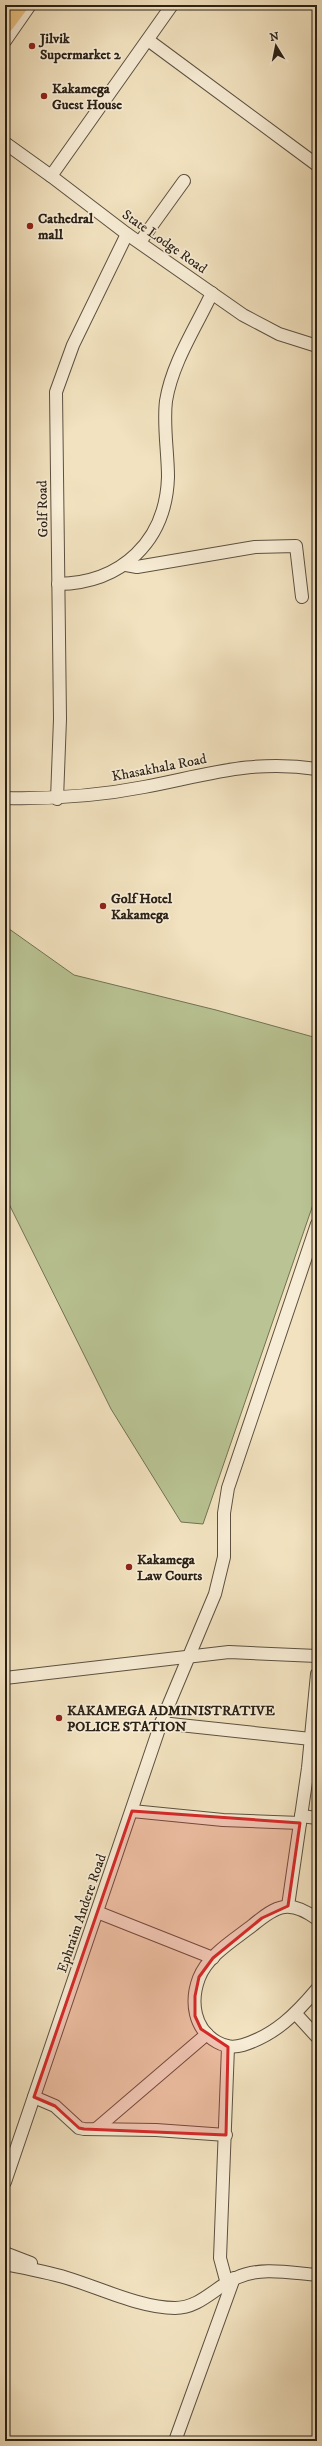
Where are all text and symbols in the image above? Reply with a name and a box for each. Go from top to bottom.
north arrow [256,26,296,66]
text: N [269,29,280,45]
place label: Jilvik Supermarket 2 [38,30,122,64]
marker: Jilvik Supermarket 2 [27,41,37,51]
place label: Kakamega Guest House [52,80,122,114]
marker: Kakamega Guest House [39,91,49,101]
street label: State Lodge Road [118,206,210,278]
place label: Cathedral mall [38,210,94,244]
marker: Cathedral mall [25,221,35,231]
street label: Golf Road [34,480,52,538]
street label: Khasakhala Road [110,750,208,786]
place label: Golf Hotel Kakamega [111,890,173,924]
marker: Golf Hotel Kakamega [98,901,108,911]
place label: Kakamega Law Courts [137,1551,202,1585]
marker: Kakamega Law Courts [124,1562,134,1572]
place label: KAKAMEGA ADMINISTRATIVE POLICE STATION [67,1702,275,1736]
marker: KAKAMEGA ADMINISTRATIVE POLICE STATION [54,1713,64,1723]
street label: Ephraim Andere Road [53,1852,111,1975]

